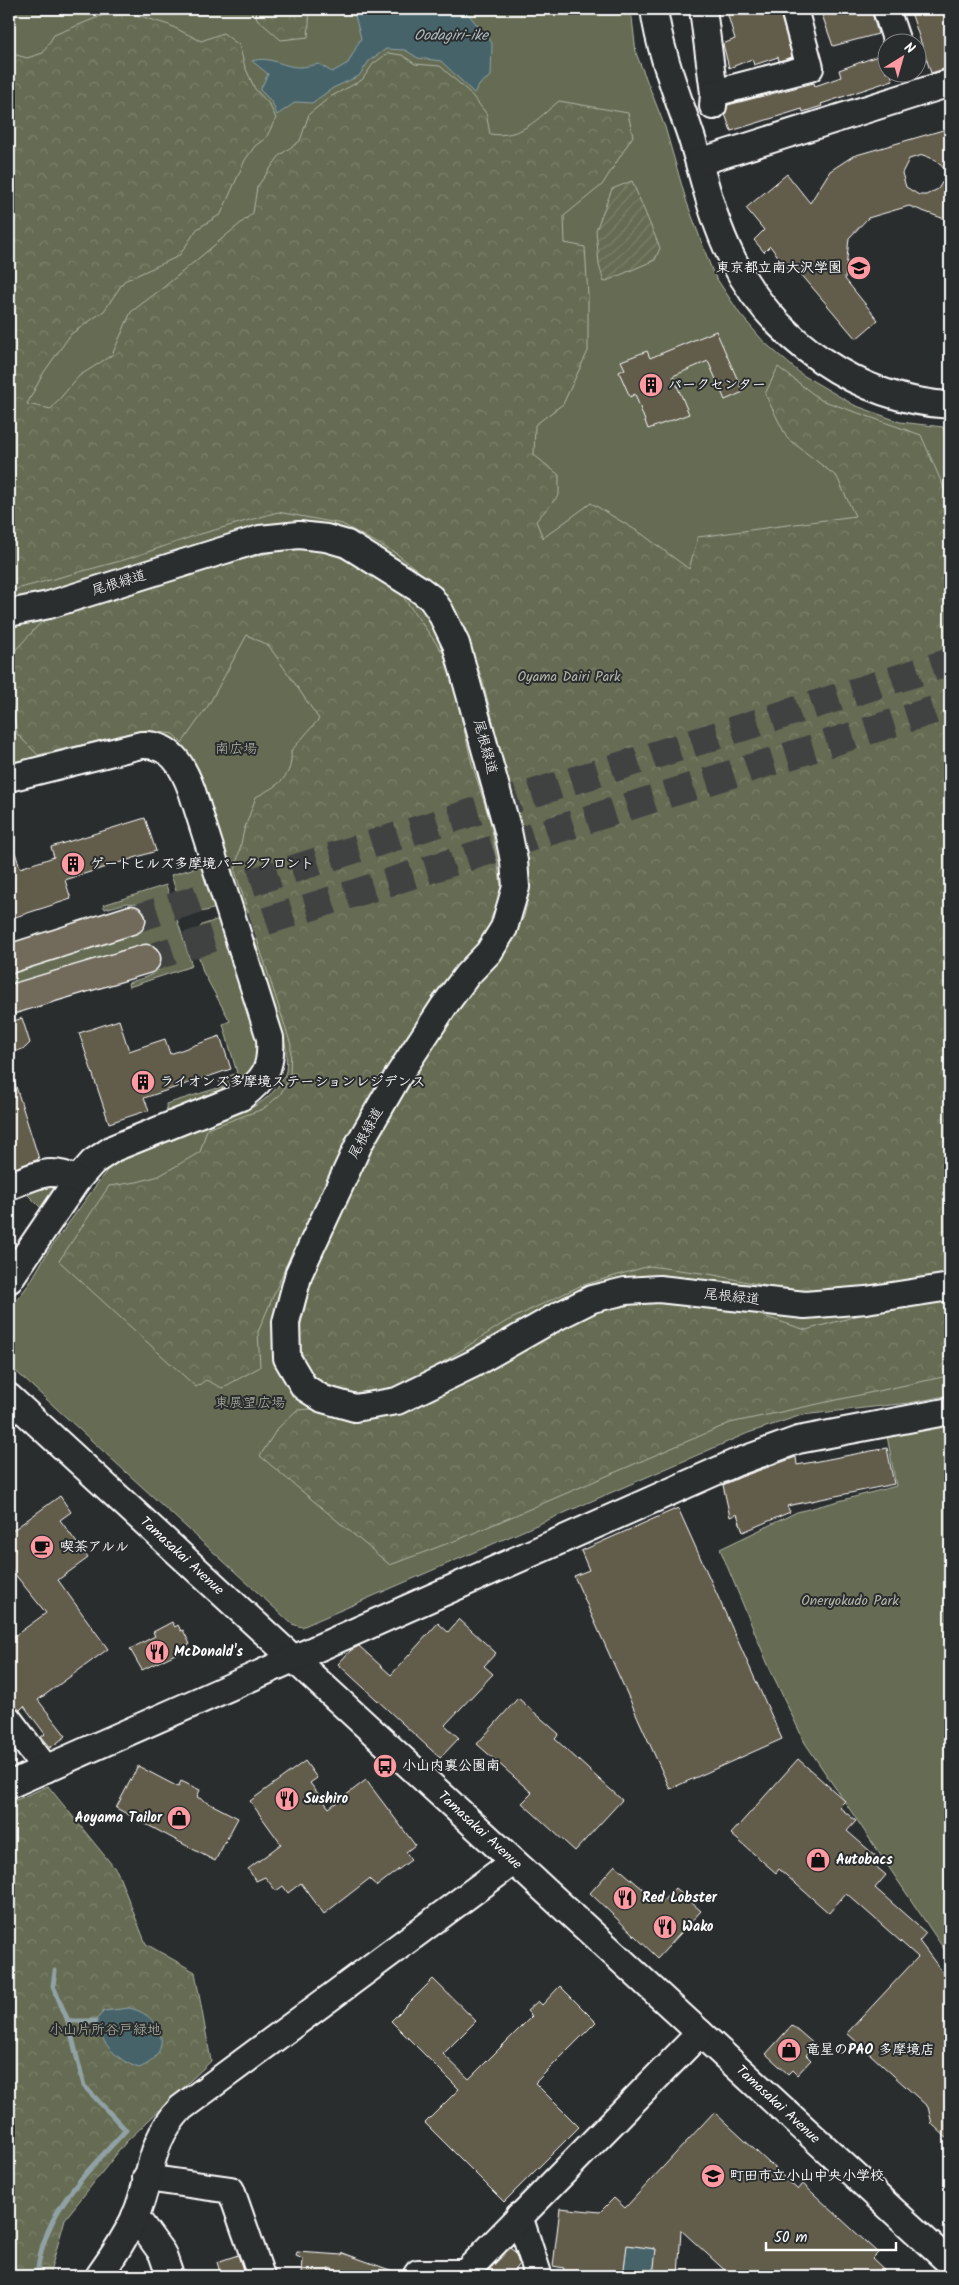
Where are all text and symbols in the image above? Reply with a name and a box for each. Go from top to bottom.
water label: Oodagiri-ike [414,24,489,48]
north arrow [876,32,926,82]
text: N [899,37,919,60]
school or university icon: 東京都立南大沢学園 [846,255,872,281]
place label: 東京都立南大沢学園 [716,257,842,279]
building icon: パークセンター [638,372,664,398]
place label: パークセンター [668,374,766,396]
street label: 尾根緑道 [89,564,149,602]
park label: Oyama Dairi Park [518,666,621,688]
street label: 尾根緑道 [467,717,503,777]
park label: 南広場 [215,738,257,760]
building icon: ゲートヒルズ多摩境パークフロント [60,851,86,877]
place label: ゲートヒルズ多摩境パークフロント [90,853,314,875]
building icon: ライオンズ多摩境ステーションレジデンス [130,1069,156,1095]
place label: ライオンズ多摩境ステーションレジデンス [160,1071,425,1093]
street label: 尾根緑道 [343,1103,389,1163]
street label: 尾根緑道 [703,1283,761,1311]
park label: 東展望広場 [215,1392,285,1414]
street label: Tamasakai Avenue [135,1512,230,1601]
cafe icon: 喫茶アルル [29,1534,55,1560]
place label: 喫茶アルル [60,1536,129,1558]
park label: Oneryokudo Park [801,1590,899,1612]
restaurant icon: McDonald's [144,1639,170,1665]
place label: McDonald's [174,1641,243,1663]
bus stop icon: 小山内裏公園南 [372,1753,398,1779]
place label: 小山内裏公園南 [402,1755,500,1777]
restaurant icon: Sushiro [274,1786,300,1812]
street label: Tamasakai Avenue [433,1786,528,1875]
place label: Sushiro [304,1788,349,1810]
shop icon: Aoyama Tailor [166,1805,192,1831]
place label: Aoyama Tailor [75,1807,163,1829]
shop icon: Autobacs [805,1847,831,1873]
place label: Autobacs [836,1849,893,1871]
restaurant icon: Red Lobster [612,1885,638,1911]
place label: Red Lobster [642,1887,718,1909]
restaurant icon: Wako [652,1914,678,1940]
place label: Wako [682,1916,714,1938]
park label: 小山片所谷戸緑地 [49,2019,161,2041]
shop icon: 竜星のPAO 多摩境店 [776,2037,802,2063]
place label: 竜星のPAO 多摩境店 [806,2039,935,2061]
street label: Tamasakai Avenue [731,2060,826,2150]
school or university icon: 町田市立小山中央小学校 [700,2163,726,2189]
place label: 町田市立小山中央小学校 [730,2165,884,2187]
scale bar [766,2220,896,2252]
text: 50 m [774,2226,808,2250]

